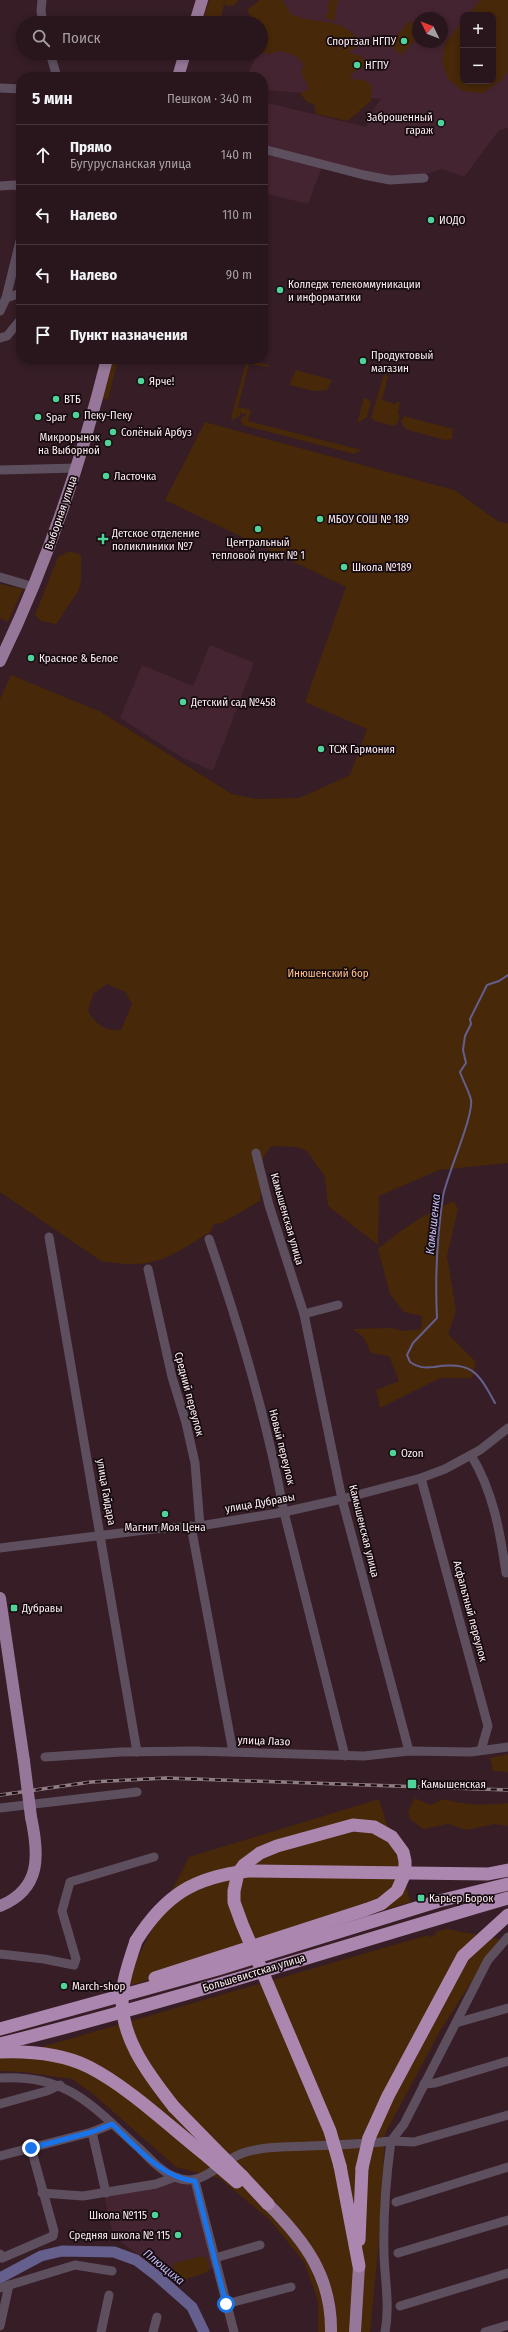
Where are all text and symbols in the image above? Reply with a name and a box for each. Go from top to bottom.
north arrow [412,12,448,48]
map controls [460,12,496,84]
button: + [460,12,496,48]
search box [16,16,268,60]
icon: search [30,27,52,49]
text: Поиск [62,29,100,47]
place label: Спортзал НГПУ [327,35,397,48]
marker: Спортзал НГПУ [399,36,409,46]
button: − [460,48,496,84]
place label: НГПУ [365,59,389,72]
marker: НГПУ [352,60,362,70]
text: 5 мин [32,88,72,109]
text: Пешком · 340 m [167,91,252,106]
place label: Заброшенный гараж [367,111,433,137]
marker: Заброшенный гараж [436,118,446,128]
text: Прямо [70,138,112,156]
icon: ahead [32,144,54,166]
text: 140 m [221,147,252,162]
text: Бугурусланская улица [70,156,191,171]
icon: left [32,204,54,226]
text: Налево [70,206,117,224]
text: 110 m [222,207,252,222]
place label: ИОДО [439,214,466,227]
marker: ИОДО [426,215,436,225]
icon: left [32,264,54,286]
text: Налево [70,266,117,284]
text: 90 m [226,267,252,282]
place label: Колледж телекоммуникации и информатики [288,278,421,304]
marker: Колледж телекоммуникации и информатики [275,285,285,295]
icon: arrive [32,324,54,346]
text: Пункт назначения [70,326,188,344]
place label: Продуктовый магазин [371,349,434,375]
marker: Продуктовый магазин [358,356,368,366]
place label: Ярче! [149,375,174,388]
marker: Ярче! [136,376,146,386]
place label: ВТБ [64,393,81,406]
marker: ВТБ [51,394,61,404]
place label: Пеку-Пеку [84,409,132,422]
marker: Пеку-Пеку [71,410,81,420]
place label: Spar [46,411,67,424]
marker: Spar [33,412,43,422]
place label: Солёный Арбуз [121,426,192,439]
marker: Солёный Арбуз [108,427,118,437]
place label: Микрорынок на Выборной [38,431,101,457]
marker: Микрорынок на Выборной [103,438,113,448]
place label: Ласточка [114,470,156,483]
marker: Ласточка [101,471,111,481]
street label: Выборная улица [42,474,80,552]
place label: МБОУ СОШ № 189 [328,513,409,526]
marker: МБОУ СОШ № 189 [315,514,325,524]
marker: Центральный тепловой пункт № 1 [253,524,263,534]
place label: Детское отделение поликлиники №7 [111,527,200,553]
marker: Детское отделение поликлиники №7 [97,533,109,545]
place label: Центральный тепловой пункт № 1 [211,536,305,562]
place label: Школа №189 [352,561,411,574]
marker: Школа №189 [339,562,349,572]
place label: Красное & Белое [39,652,118,665]
marker: Красное & Белое [26,653,36,663]
place label: Детский сад №458 [190,696,276,709]
marker: Детский сад №458 [178,697,188,707]
place label: ТСЖ Гармония [329,743,395,756]
marker: ТСЖ Гармония [316,744,326,754]
park label: Инюшенский бор [287,967,369,980]
street label: Камышенская улица [268,1172,306,1266]
water label: Камышенка [423,1193,443,1255]
street label: Средний переулок [172,1351,207,1438]
street label: Новый переулок [266,1408,298,1487]
place label: Ozon [401,1447,424,1460]
marker: Ozon [388,1448,398,1458]
street label: улица Гайдара [94,1458,118,1526]
street label: Камышенская улица [346,1483,382,1579]
street label: улица Дубравы [224,1490,296,1516]
marker: Магнит Моя Цена [160,1509,170,1519]
place label: Магнит Моя Цена [124,1521,206,1534]
street label: Асфальтный переулок [450,1559,490,1664]
place label: Дубравы [21,1602,63,1615]
marker: Дубравы [9,1603,19,1613]
street label: улица Лазо [237,1734,291,1748]
marker: Камышенская [406,1778,418,1790]
place label: Камышенская [421,1778,486,1791]
place label: Карьер Борок [429,1892,494,1905]
marker: Карьер Борок [416,1893,426,1903]
street label: Большевистская улица [201,1951,307,1995]
place label: March-shop [72,1980,126,1993]
marker: March-shop [59,1981,69,1991]
route end [22,2139,40,2157]
place label: Школа №115 [89,2209,147,2222]
marker: Школа №115 [150,2210,160,2220]
place label: Средняя школа № 115 [69,2229,170,2242]
marker: Средняя школа № 115 [173,2230,183,2240]
water label: Плющиха [141,2246,187,2288]
route start [217,2295,235,2313]

